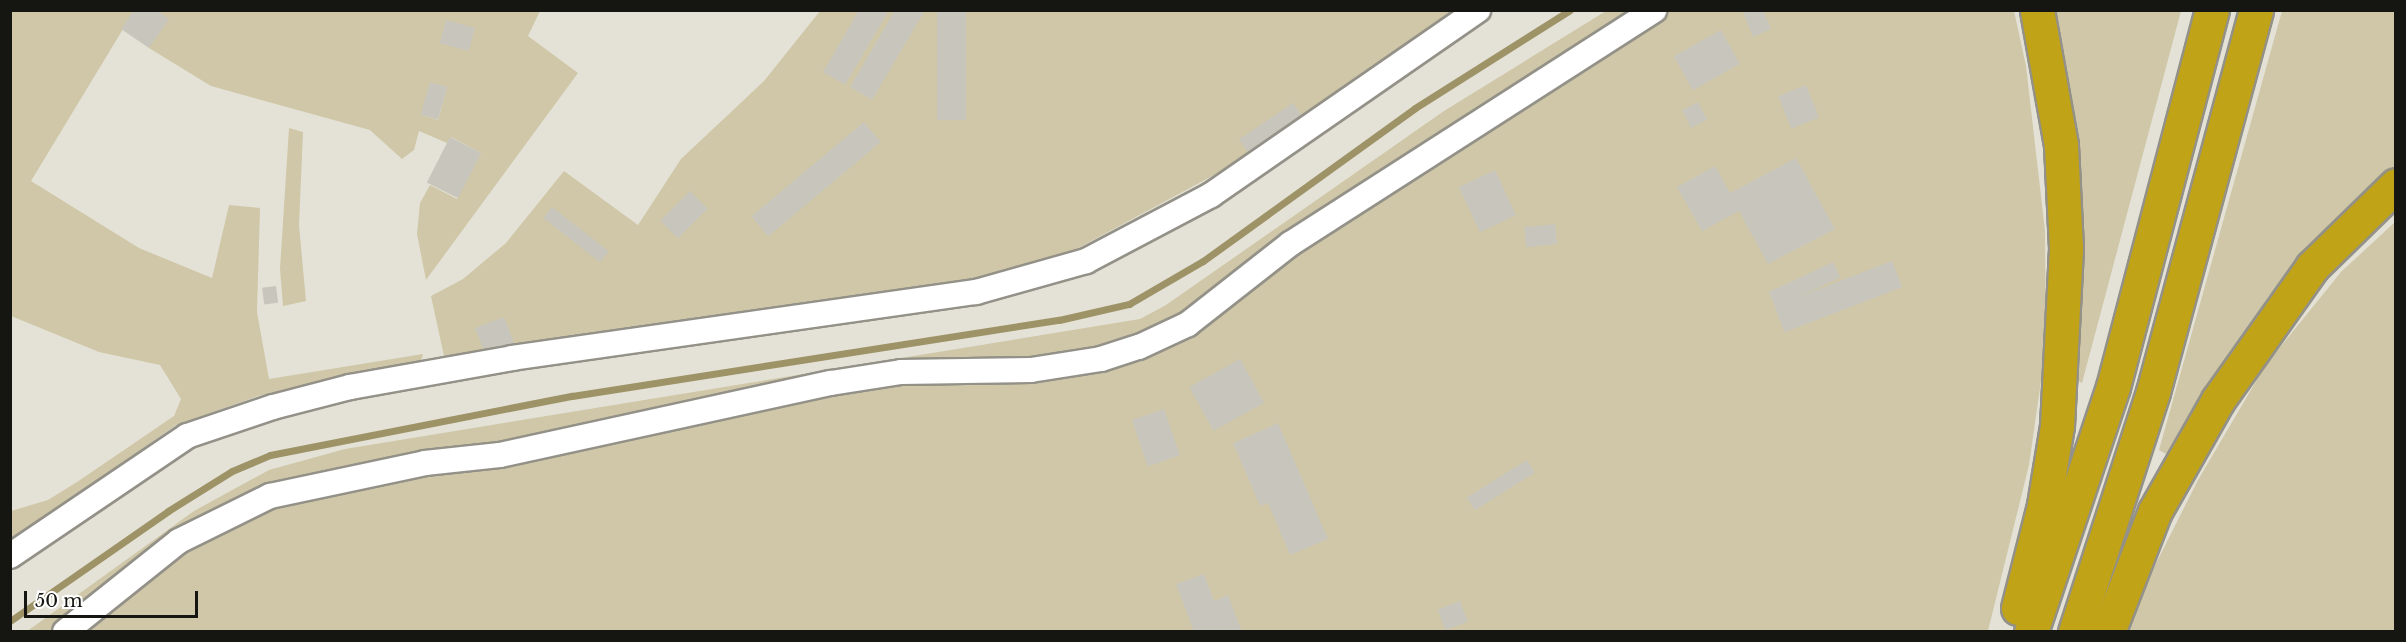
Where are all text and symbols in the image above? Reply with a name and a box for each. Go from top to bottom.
scale bar [27,579,201,617]
text: 50 m [35,590,83,612]

